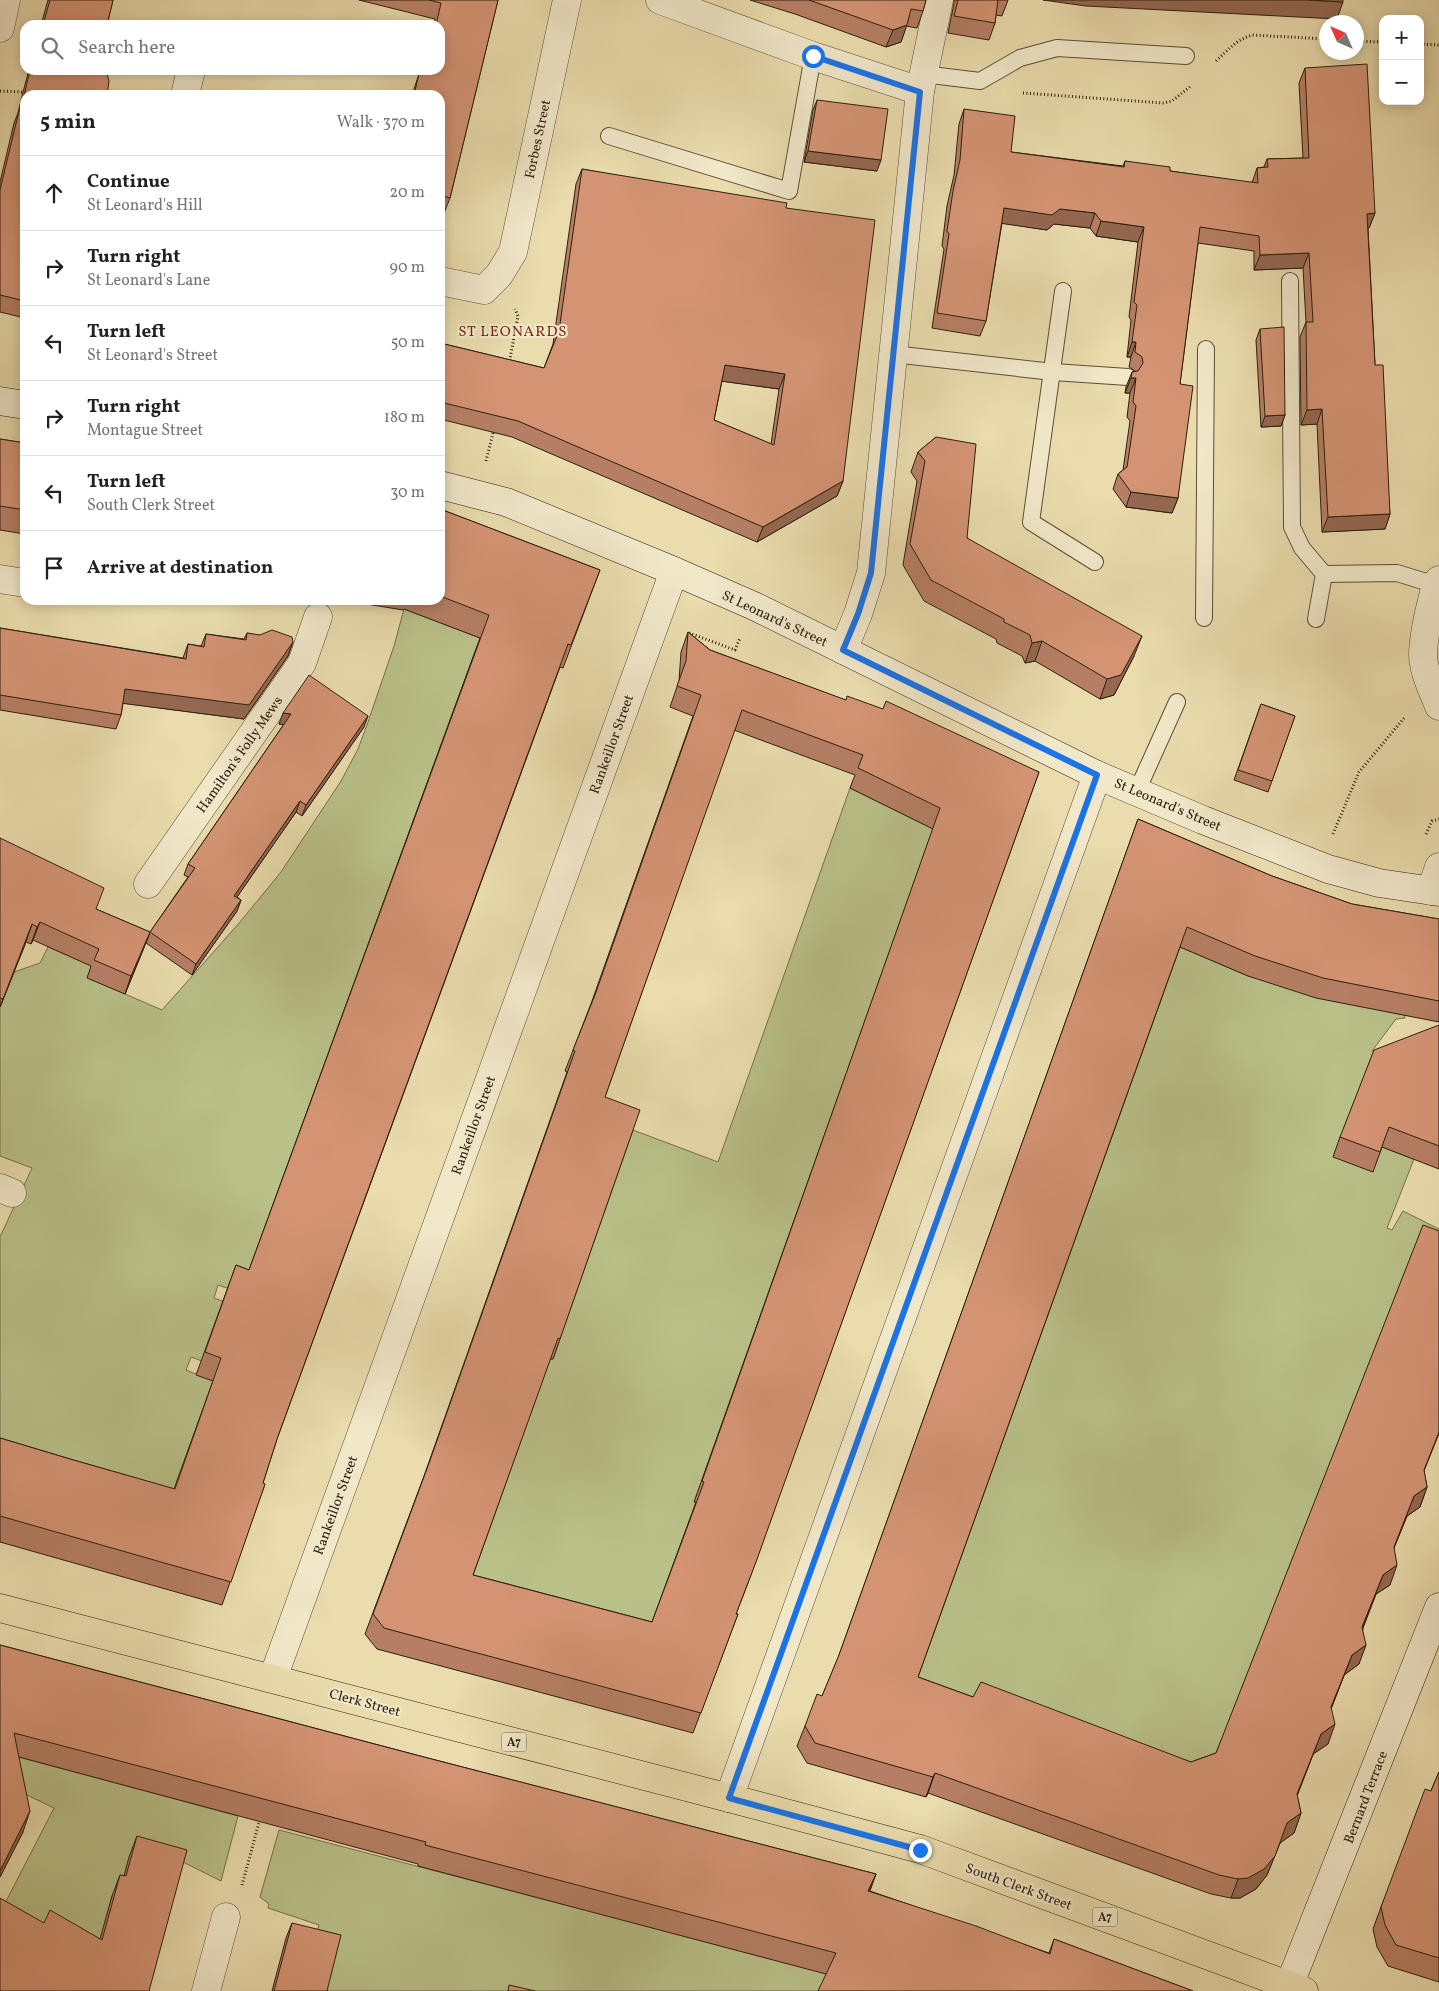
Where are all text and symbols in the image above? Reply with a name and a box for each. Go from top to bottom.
north arrow [1319,15,1364,60]
map controls [1379,15,1424,105]
button: + [1379,15,1424,60]
search box [20,20,445,75]
icon: search [38,34,66,62]
text: Search here [78,35,175,61]
route start [802,45,825,68]
button: − [1379,60,1424,105]
street label: Forbes Street [521,98,556,181]
text: 5 min [40,108,96,137]
text: Walk · 370 m [337,112,425,134]
text: Continue [87,169,170,195]
icon: ahead [40,179,68,207]
text: 20 m [390,182,425,204]
text: St Leonard's Hill [87,195,203,217]
text: Turn right [87,244,180,270]
icon: right [40,254,68,282]
text: 90 m [389,257,425,279]
text: St Leonard's Lane [87,270,210,292]
text: Turn left [87,319,166,345]
district label: ST LEONARDS [458,322,568,343]
icon: left [40,329,68,357]
text: 50 m [391,332,425,354]
text: St Leonard's Street [87,345,218,367]
text: Turn right [87,394,180,420]
icon: right [40,404,68,432]
text: 180 m [384,407,425,429]
text: Montague Street [87,420,203,442]
text: Turn left [87,469,166,495]
icon: left [40,479,68,507]
text: 30 m [390,482,425,504]
text: South Clerk Street [87,495,215,517]
icon: arrive [40,554,68,582]
text: Arrive at destination [87,555,273,581]
street label: St Leonard's Street [718,587,830,652]
street label: Rankeillor Street [586,692,639,797]
street label: Hamilton's Folly Mews [193,693,288,817]
street label: St Leonard's Street [1111,774,1224,837]
street label: Rankeillor Street [448,1073,501,1178]
street label: Rankeillor Street [310,1453,363,1558]
street label: Clerk Street [327,1685,402,1722]
road number: A7 [502,1732,526,1751]
street label: Bernard Terrace [1340,1748,1393,1847]
route end [909,1839,932,1862]
street label: South Clerk Street [963,1859,1074,1916]
road number: A7 [1092,1908,1118,1926]

